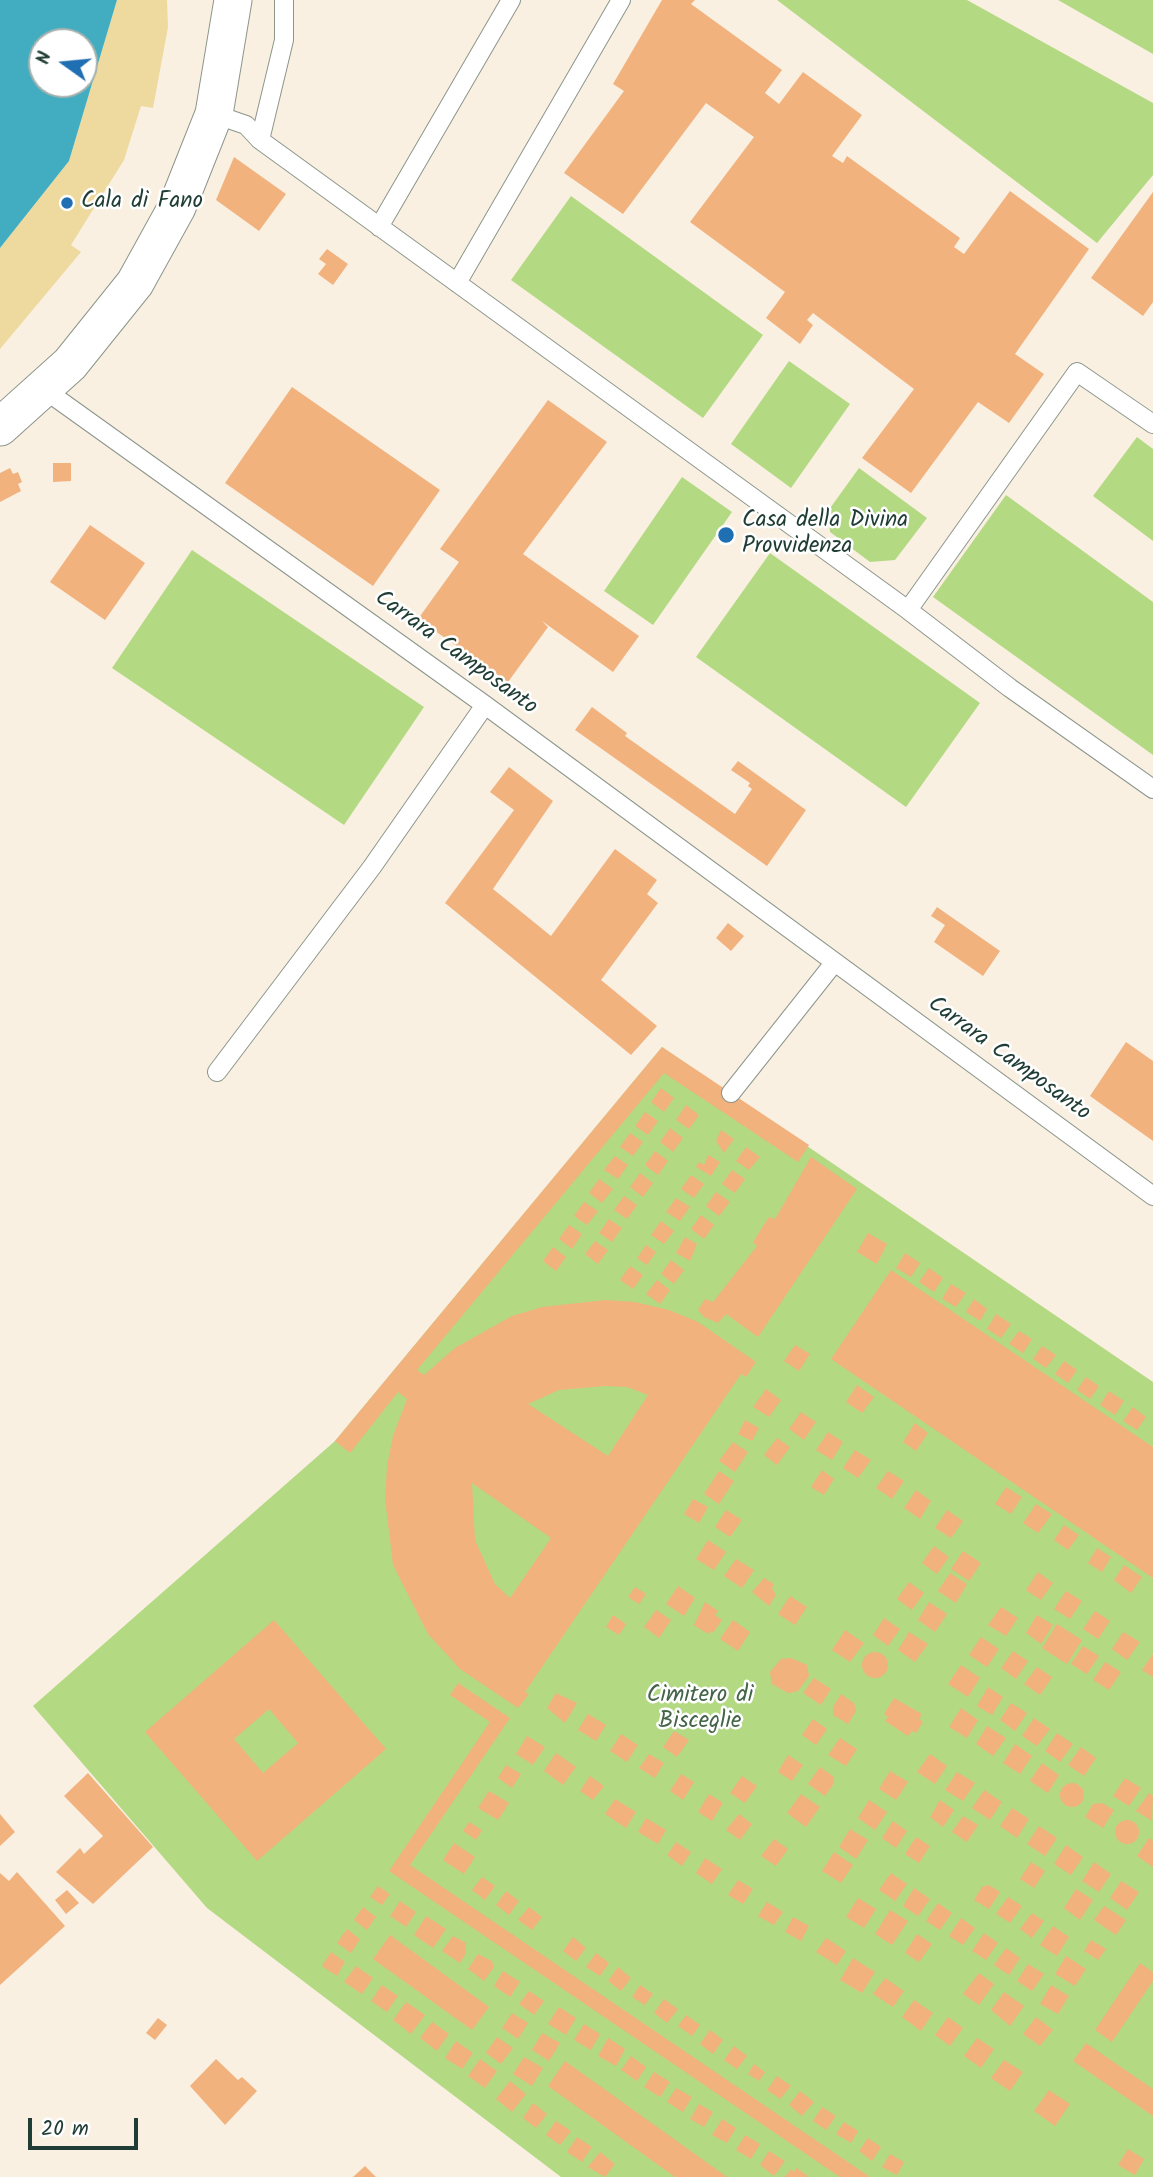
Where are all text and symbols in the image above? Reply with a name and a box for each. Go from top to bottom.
north arrow [28,28,98,98]
text: N [29,48,61,68]
place label: Cala di Fano [81,189,203,217]
marker: Cala di Fano [59,195,75,211]
place label: Casa della Divina Provvidenza [742,508,908,562]
marker: Casa della Divina Provvidenza [716,525,736,545]
street label: Carrara Camposanto [368,586,542,722]
street label: Carrara Camposanto [921,992,1095,1128]
park label: Cimitero di Bisceglie [647,1683,753,1737]
scale bar [32,2104,142,2148]
text: 20 m [41,2113,89,2146]

